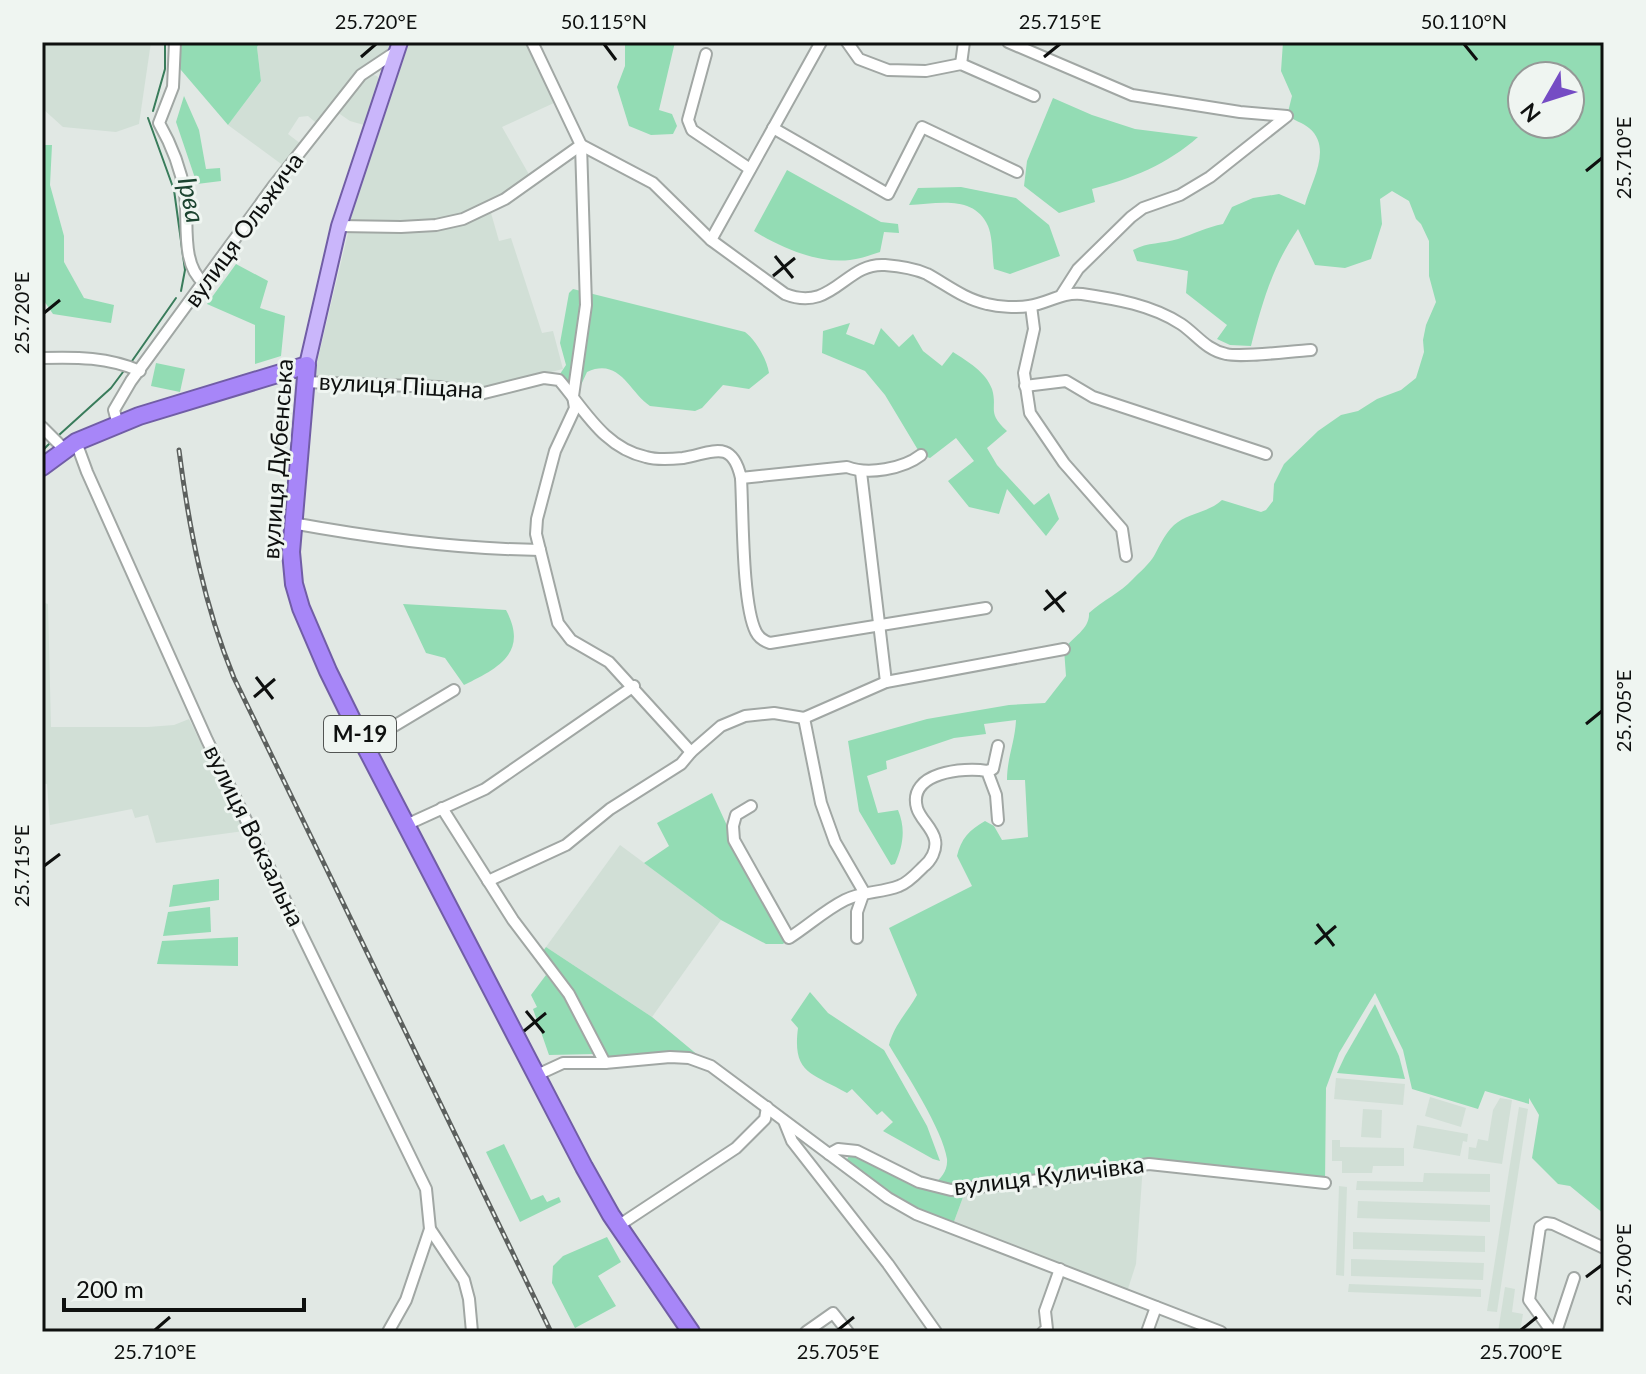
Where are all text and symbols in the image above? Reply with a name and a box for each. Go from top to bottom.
text: 25.720°E [335,9,417,33]
text: 50.115°N [561,9,647,33]
text: 25.715°E [1019,9,1101,33]
text: 50.110°N [1421,9,1507,33]
north arrow [1506,60,1586,140]
text: N [1514,98,1546,128]
text: 25.710°E [1611,117,1635,199]
street label: вулиця Ольжича [177,146,309,312]
water label: Ірва [172,174,212,226]
text: 25.720°E [9,272,33,354]
street label: вулиця Дубенська [255,358,298,560]
street label: вулиця Піщана [318,366,484,403]
text: 25.705°E [1611,670,1635,752]
road number: М-19 [324,716,396,752]
street label: вулиця Вокзальна [199,740,312,931]
text: 25.715°E [9,825,33,907]
street label: вулиця Куличівка [952,1148,1146,1201]
text: 25.700°E [1611,1224,1635,1306]
scale bar [64,1262,304,1312]
text: 200 m [76,1274,144,1303]
text: 25.710°E [114,1339,196,1363]
text: 25.705°E [797,1339,879,1363]
text: 25.700°E [1480,1339,1562,1363]

